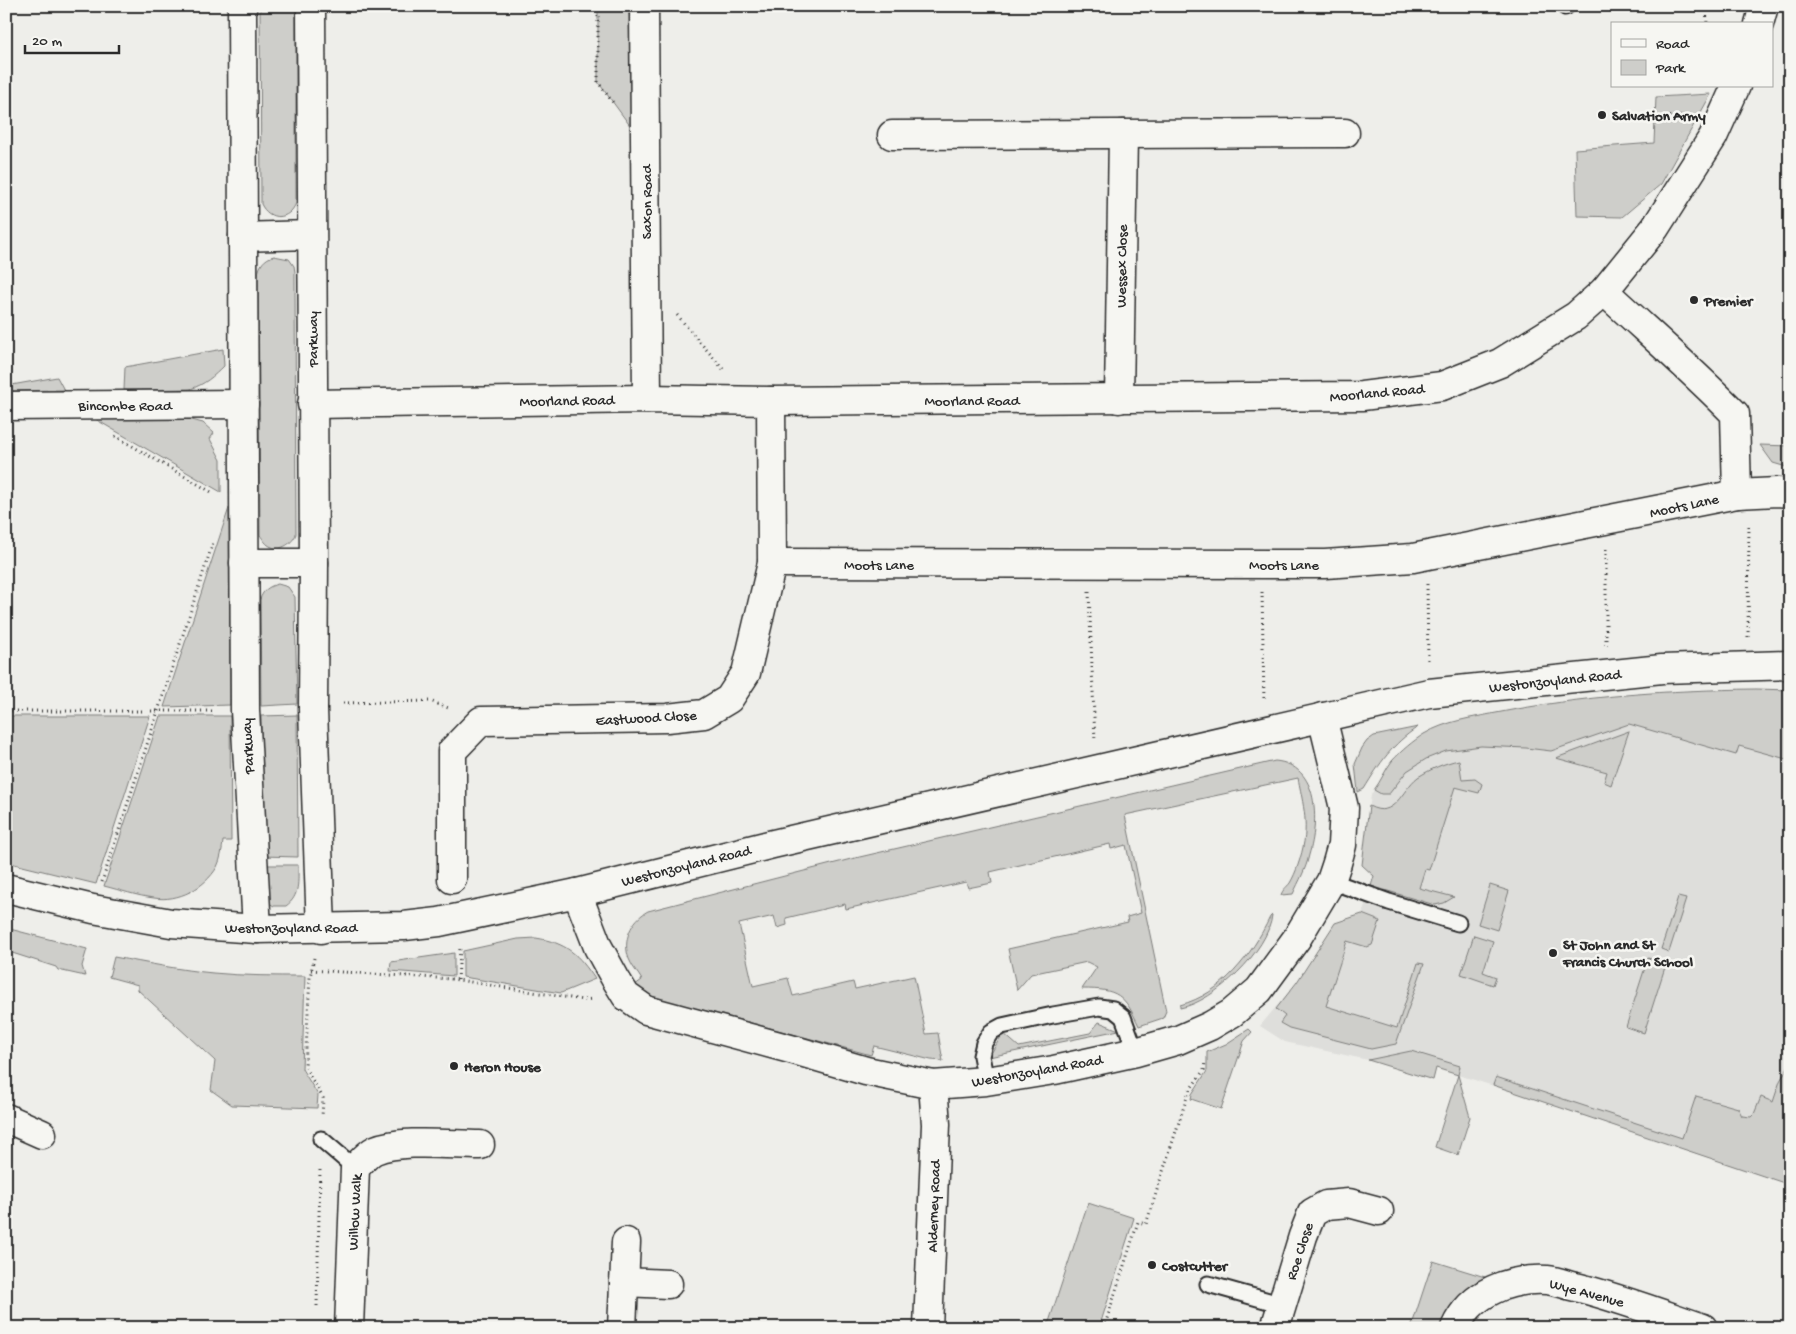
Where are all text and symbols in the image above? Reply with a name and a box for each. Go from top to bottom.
scale bar [25,22,119,54]
legend [1611,22,1774,88]
text: 20 m [32,33,62,51]
text: Road [1656,36,1690,54]
text: Park [1655,60,1686,78]
place label: Salvation Army [1612,108,1706,126]
marker: Salvation Army [1596,109,1608,121]
street label: Saxon Road [639,164,657,239]
street label: Wessex Close [1113,224,1133,308]
place label: Premier [1703,293,1754,311]
marker: Premier [1688,294,1700,306]
street label: Parkway [305,310,323,368]
street label: Moorland Road [1329,381,1427,407]
street label: Moorland Road [519,392,616,412]
street label: Moorland Road [924,393,1021,411]
street label: Bincombe Road [77,398,173,416]
street label: Moots Lane [1648,491,1721,523]
street label: Moots Lane [844,557,914,575]
street label: Moots Lane [1249,557,1319,575]
street label: Westonzoyland Road [1488,666,1623,698]
street label: Eastwood Close [595,707,697,731]
street label: Parkway [239,717,260,775]
street label: Westonzoyland Road [620,842,754,892]
street label: Westonzoyland Road [225,920,359,938]
place label: St John and St Francis Church School [1562,937,1694,972]
marker: St John and St Francis Church School [1547,947,1559,959]
street label: Westonzoyland Road [970,1051,1105,1092]
place label: Heron House [464,1059,542,1077]
marker: Heron House [448,1060,460,1072]
street label: Alderney Road [924,1158,946,1253]
street label: Willow Walk [345,1172,367,1251]
street label: Roe Close [1283,1220,1319,1283]
place label: Costcutter [1161,1258,1229,1276]
marker: Costcutter [1146,1259,1158,1271]
street label: Wye Avenue [1547,1275,1626,1313]

